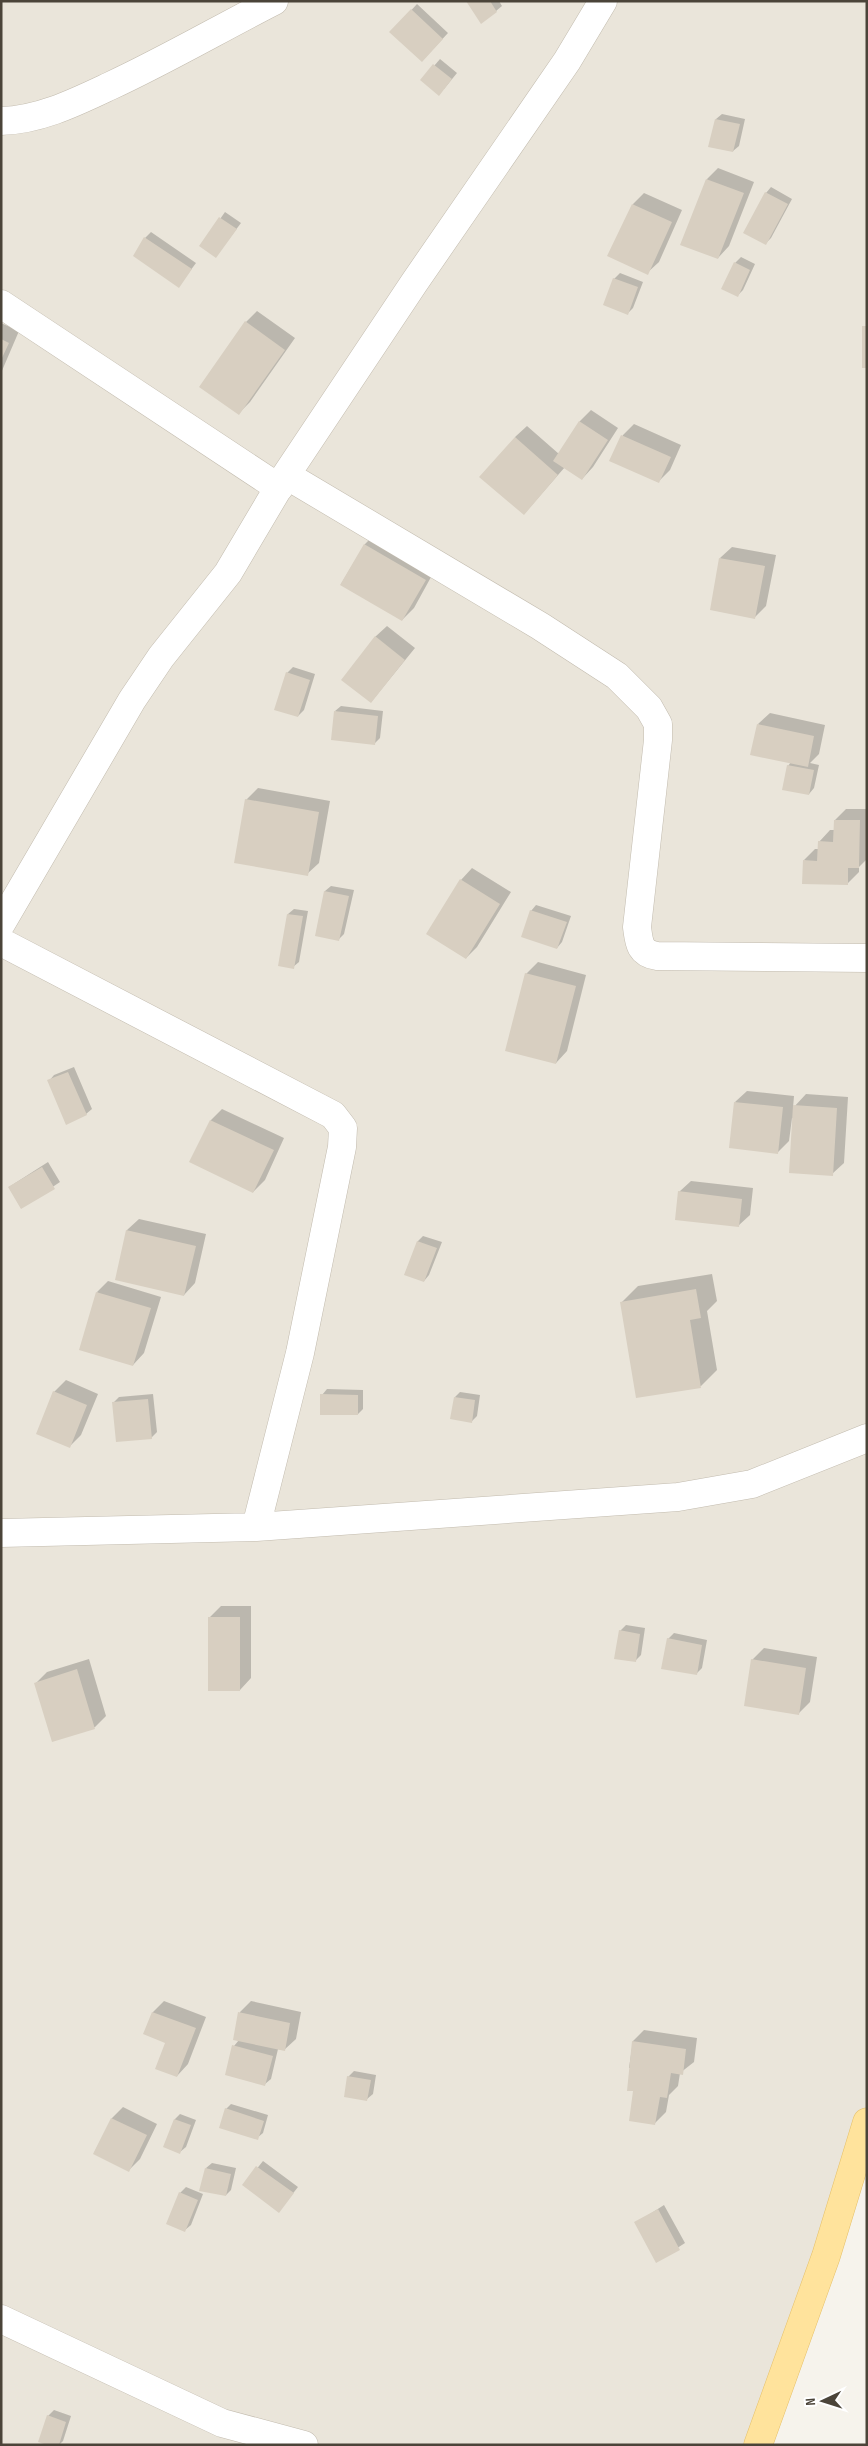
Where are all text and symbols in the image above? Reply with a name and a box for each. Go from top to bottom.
north arrow [798,2376,848,2426]
text: N [802,2398,819,2406]

